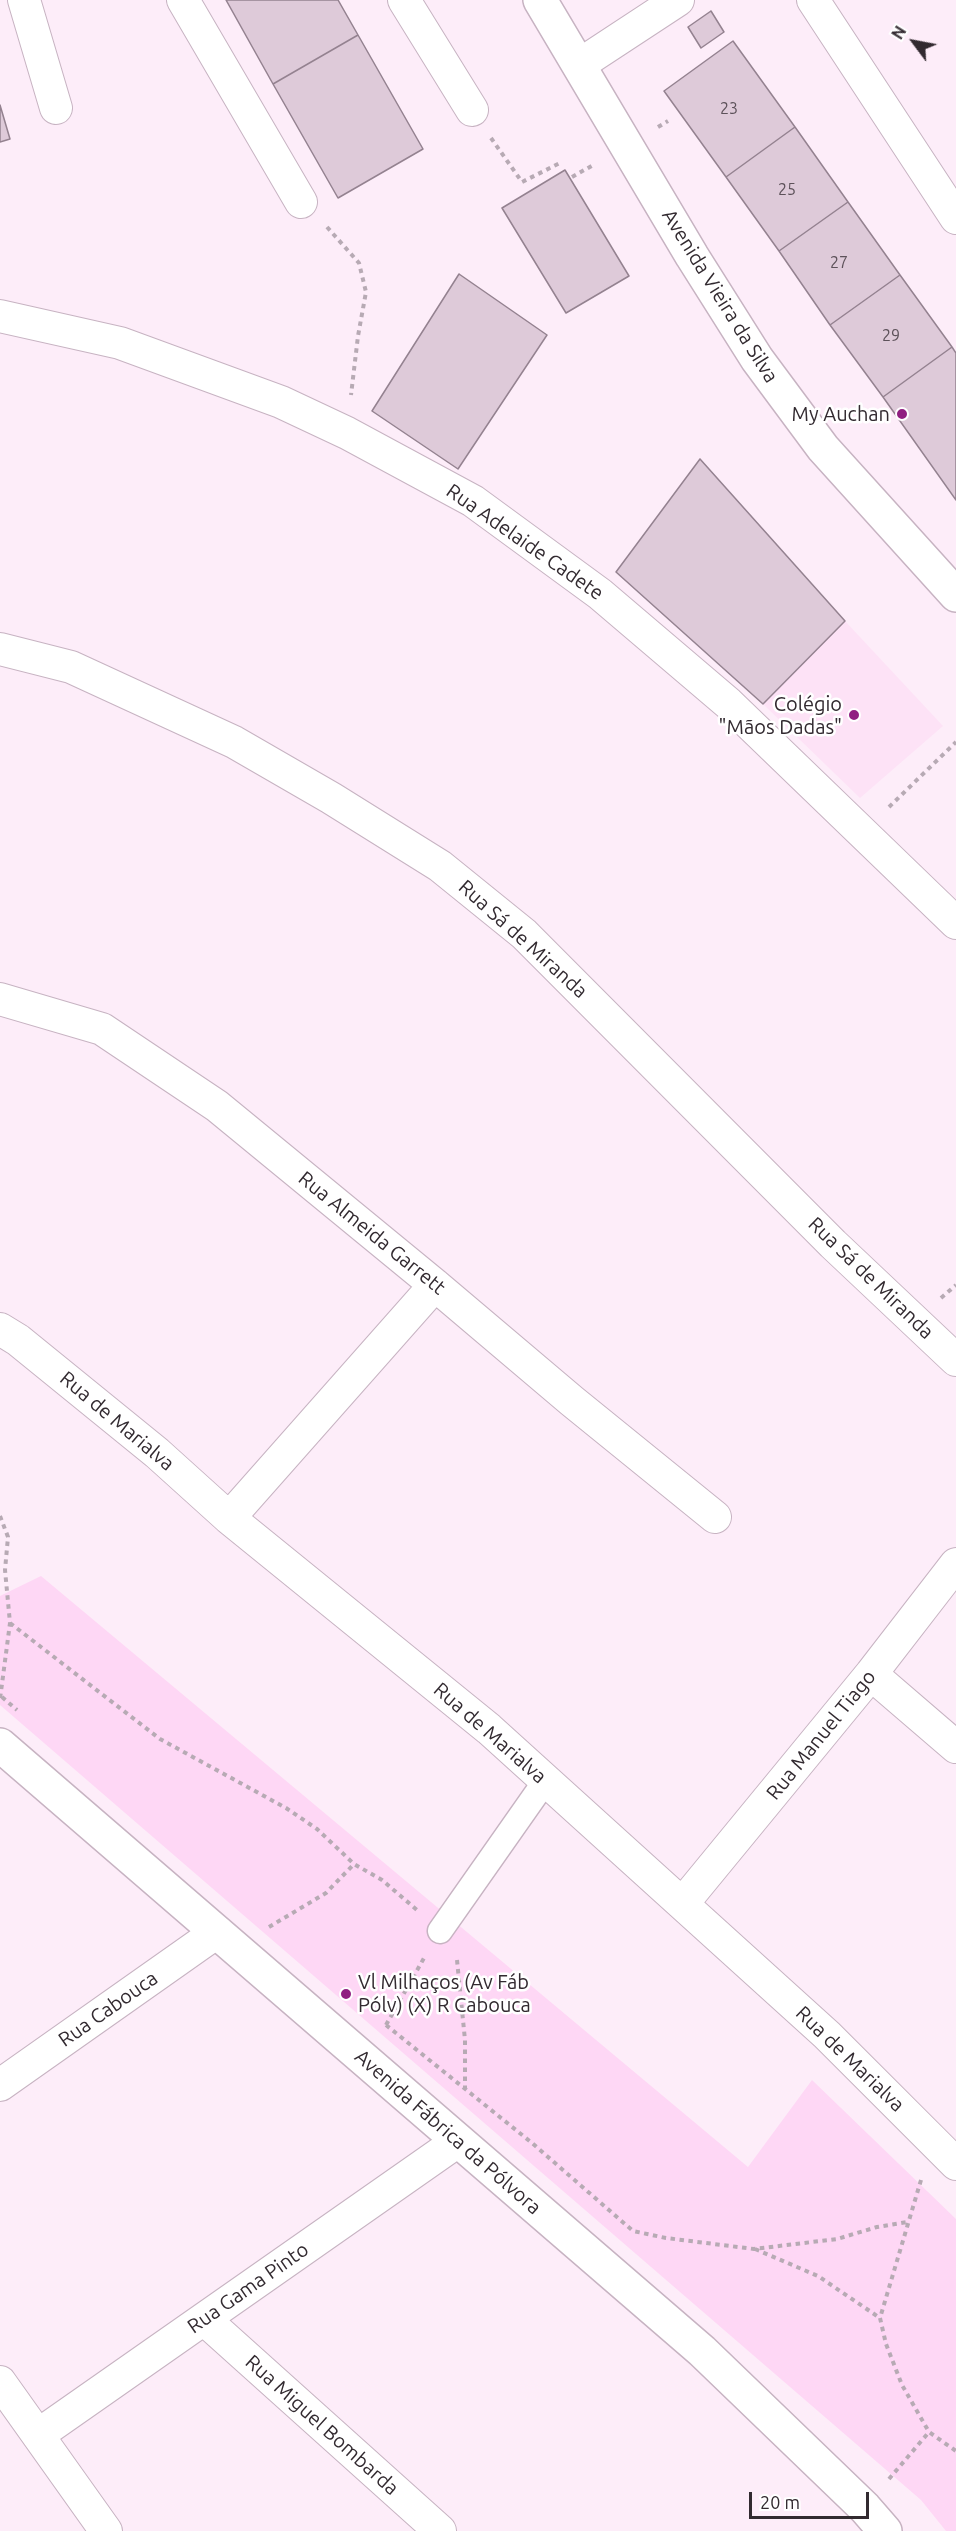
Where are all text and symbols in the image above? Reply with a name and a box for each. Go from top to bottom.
north arrow [884,12,944,72]
text: N [888,23,910,42]
house number: 23 [720,99,738,119]
house number: 25 [778,180,796,200]
street label: Avenida Vieira da Silva [657,205,783,387]
house number: 27 [830,253,848,273]
house number: 29 [882,326,900,346]
place label: My Auchan [792,402,890,426]
marker: My Auchan [895,407,909,421]
street label: Rua Adelaide Cadete [442,479,608,605]
place label: Colégio "Mãos Dadas" [719,692,842,739]
marker: Colégio "Mãos Dadas" [847,708,861,722]
street label: Rua Sá de Miranda [454,875,592,1003]
street label: Rua Almeida Garrett [294,1166,450,1300]
street label: Rua Sá de Miranda [803,1212,939,1344]
street label: Rua de Marialva [55,1366,179,1476]
street label: Rua Manuel Tiago [761,1665,881,1805]
street label: Rua de Marialva [429,1677,551,1789]
street label: Rua Cabouca [54,1966,162,2052]
place label: Vl Milhaços (Av Fáb Pólv) (X) R Cabouca [358,1970,531,2017]
marker: Vl Milhaços (Av Fáb Pólv) (X) R Cabouca [339,1987,353,2001]
street label: Rua de Marialva [791,2001,909,2117]
street label: Avenida Fábrica da Pólvora [350,2045,546,2219]
street label: Rua Gama Pinto [183,2237,313,2339]
street label: Rua Miguel Bombarda [240,2350,404,2500]
scale bar [752,2480,872,2518]
text: 20 m [760,2492,800,2512]

